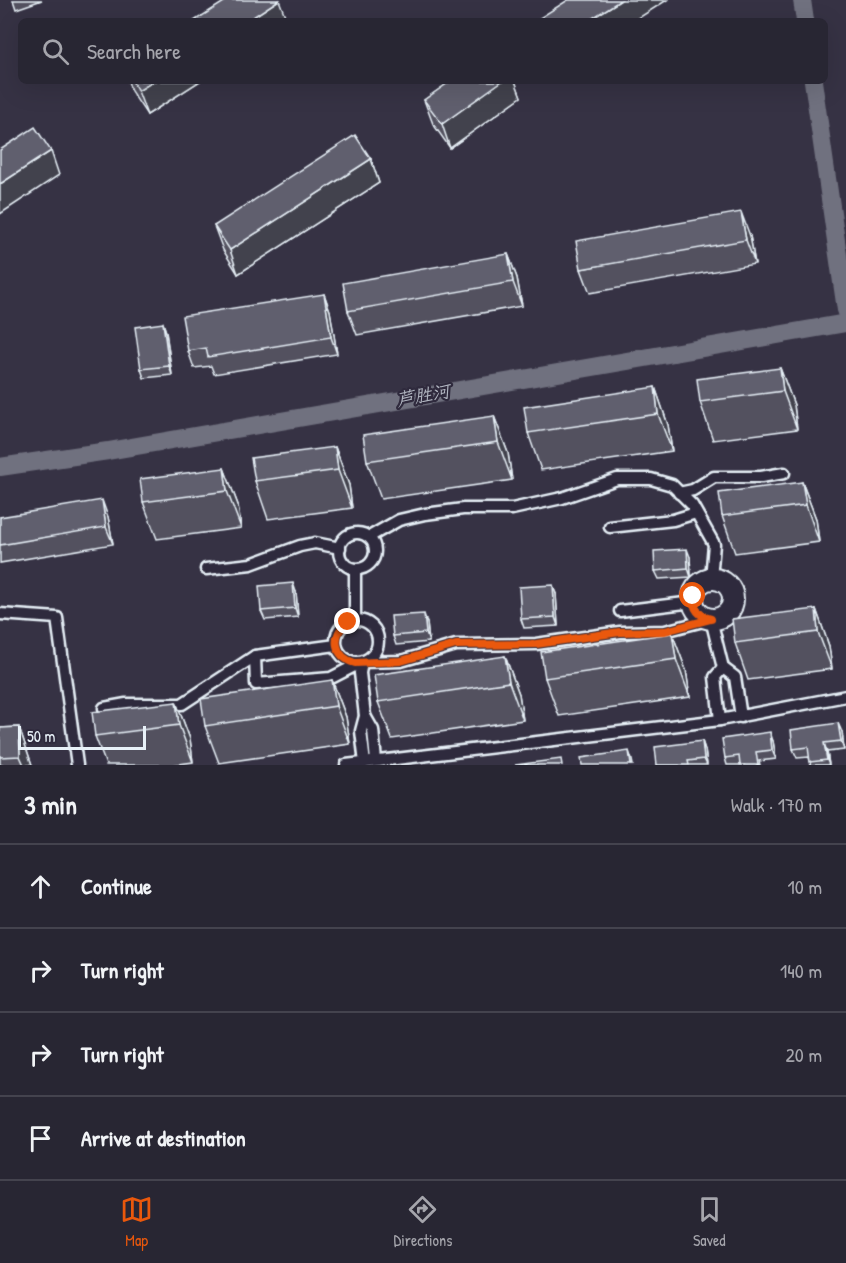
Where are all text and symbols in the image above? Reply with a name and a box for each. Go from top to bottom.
search box [18,18,828,84]
icon: search [39,35,72,68]
text: Search here [87,36,181,66]
water label: 芦胜河 [394,377,455,412]
route start [679,582,705,608]
route end [334,608,360,634]
scale bar [18,723,146,750]
text: 50 m [27,725,56,747]
text: 3 min [24,787,77,822]
text: Walk · 170 m [731,791,822,818]
icon: ahead [24,870,57,903]
text: Continue [81,871,152,901]
text: 10 m [788,873,822,900]
icon: right [24,954,57,987]
text: Turn right [81,955,164,985]
text: 140 m [780,957,822,984]
icon: right [24,1038,57,1071]
text: Turn right [81,1039,164,1069]
text: 20 m [785,1041,822,1068]
icon: arrive [24,1122,57,1155]
text: Arrive at destination [81,1123,246,1153]
tab: Map [120,1193,153,1251]
tab: Directions [394,1193,452,1251]
tab: Saved [693,1193,726,1251]

